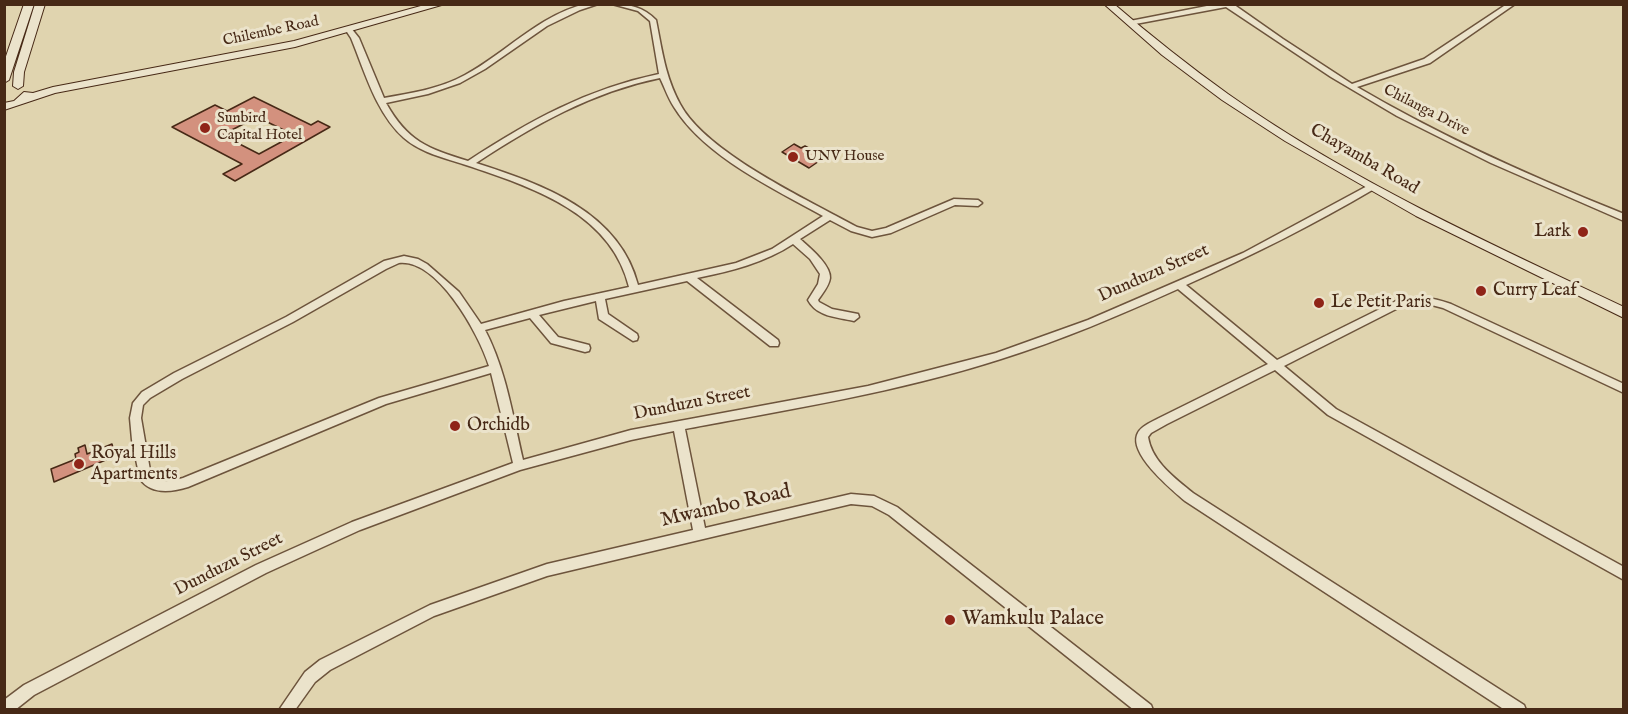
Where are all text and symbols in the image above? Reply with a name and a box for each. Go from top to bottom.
street label: Chilembe Road [222,13,320,51]
street label: Chilanga Drive [1380,82,1472,140]
place label: Sunbird Capital Hotel [217,110,302,145]
street label: Chayamba Road [1306,120,1422,200]
marker: Sunbird Capital Hotel [198,121,212,135]
place label: UNV House [805,148,884,166]
marker: UNV House [786,150,800,164]
place label: Lark [1534,221,1571,243]
marker: Lark [1576,225,1590,239]
street label: Dunduzu Street [1095,240,1213,308]
place label: Curry Leaf [1493,280,1577,302]
marker: Curry Leaf [1474,284,1488,298]
place label: Le Petit Paris [1331,292,1431,314]
marker: Le Petit Paris [1312,296,1326,310]
street label: Dunduzu Street [632,382,752,426]
place label: Orchidb [467,415,530,437]
marker: Orchidb [448,419,462,433]
place label: Royal Hills Apartments [91,443,178,486]
marker: Royal Hills Apartments [72,457,86,471]
street label: Mwambo Road [658,480,794,534]
street label: Dunduzu Street [171,528,287,602]
place label: Wamkulu Palace [962,607,1104,633]
marker: Wamkulu Palace [943,613,957,627]

